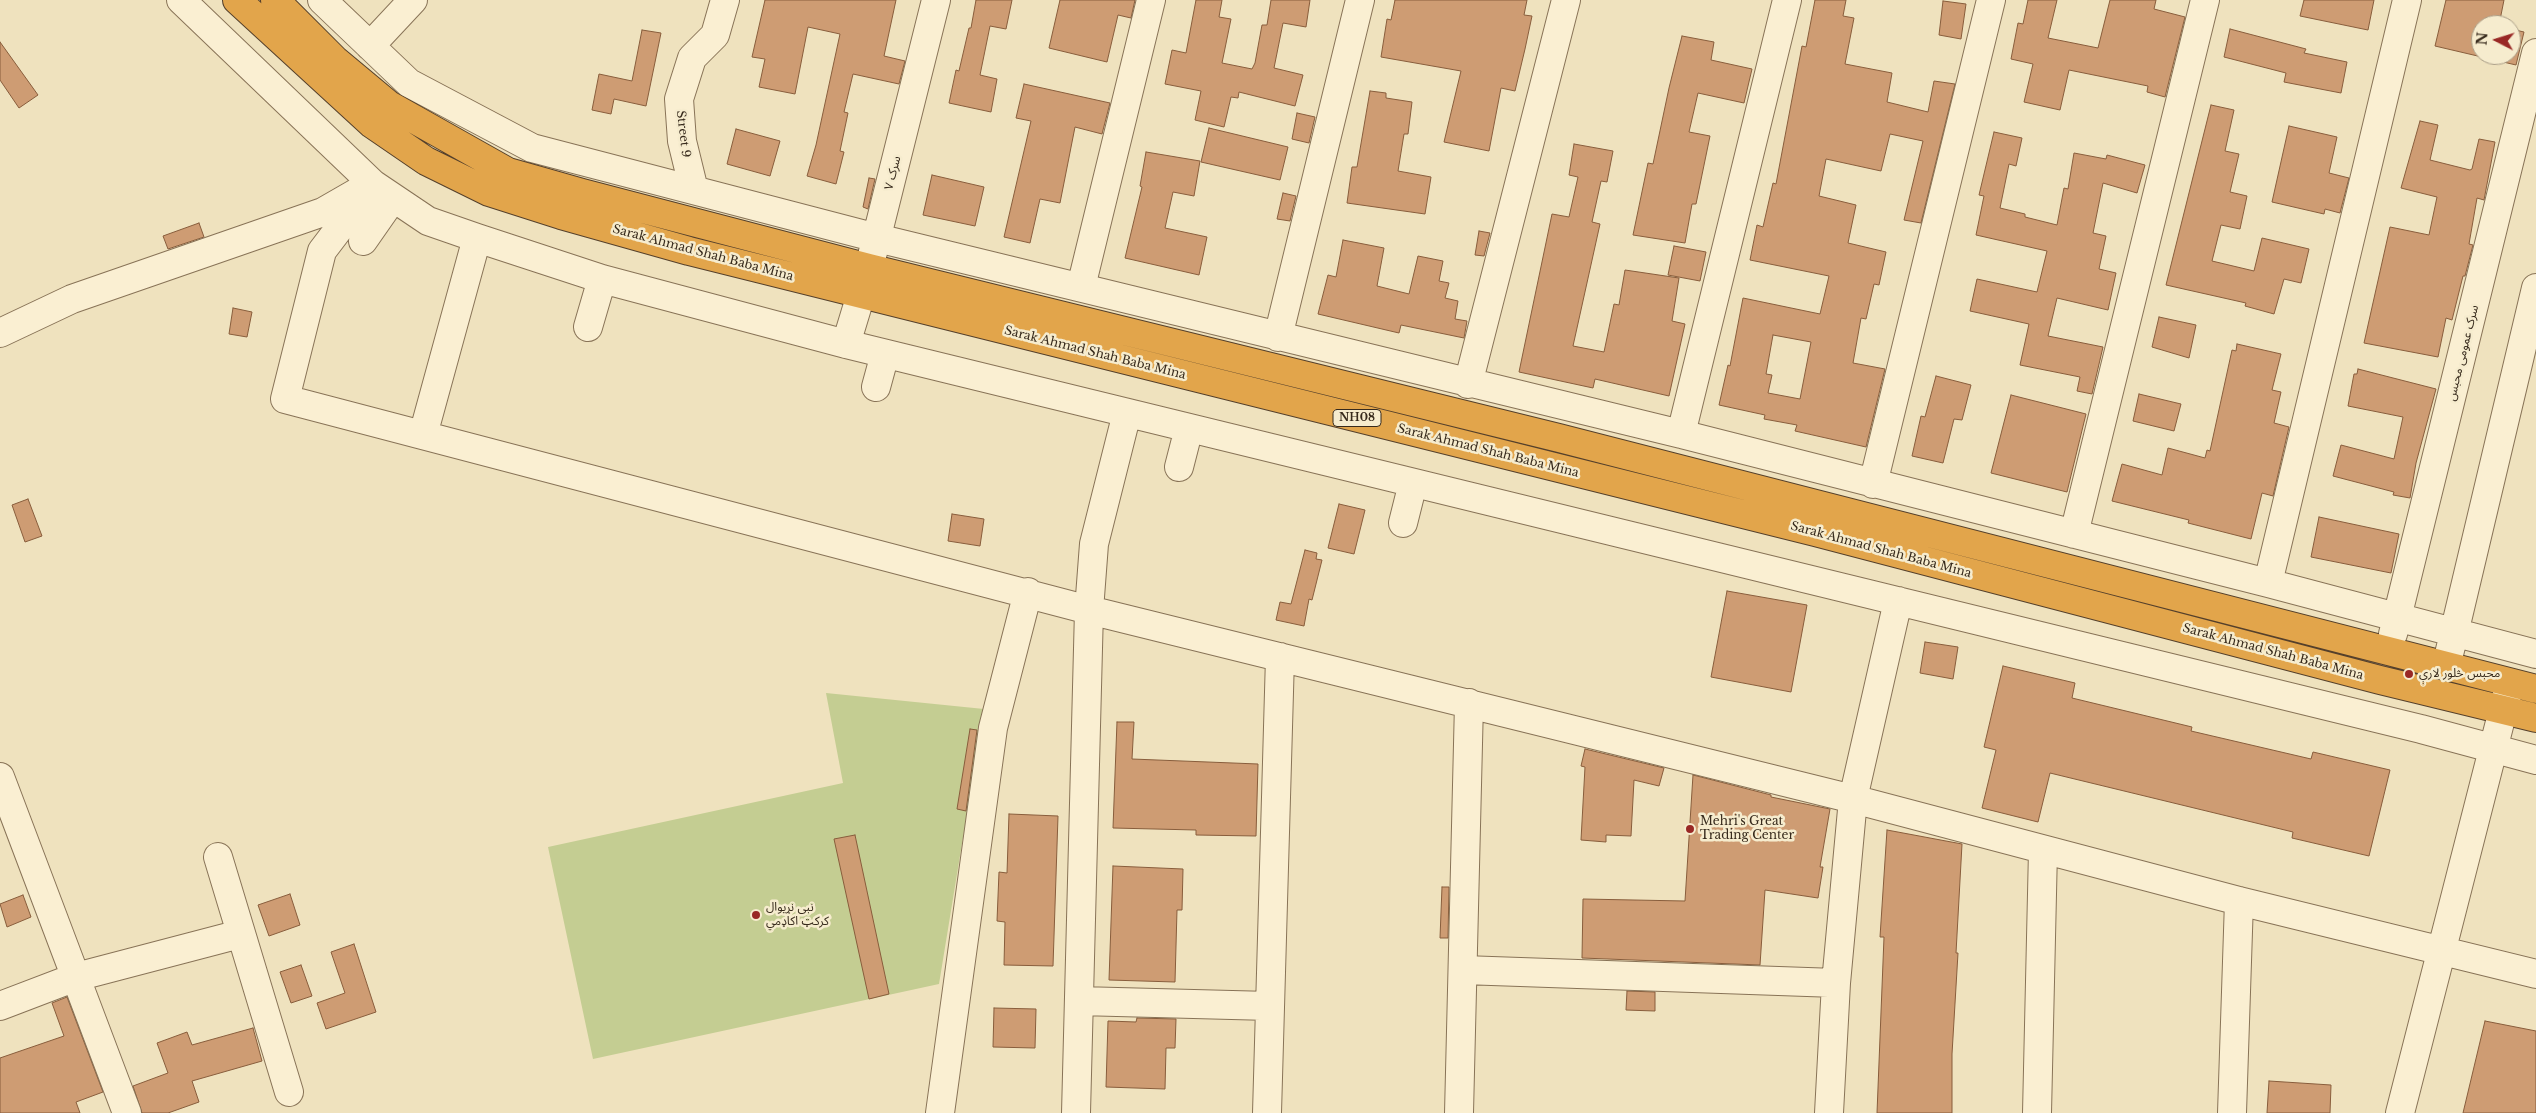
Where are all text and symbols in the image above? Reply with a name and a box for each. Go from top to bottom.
north arrow [2471,15,2521,65]
text: N [2473,31,2492,46]
street label: Street 9 [673,110,693,158]
street label: سرک ۷ [882,155,904,191]
street label: Sarak Ahmad Shah Baba Mina [611,222,795,284]
street label: سرک عمومی محبس [2444,304,2482,402]
street label: Sarak Ahmad Shah Baba Mina [1003,323,1187,383]
road number: NH08 [1333,409,1381,426]
street label: Sarak Ahmad Shah Baba Mina [1396,421,1580,481]
street label: Sarak Ahmad Shah Baba Mina [1789,519,1973,581]
street label: Sarak Ahmad Shah Baba Mina [2181,621,2365,683]
place label: محبس څلور لارې [2419,667,2500,681]
marker: محبس څلور لارې [2403,668,2415,680]
place label: Mehri's Great Trading Center [1700,815,1794,843]
marker: Mehri's Great Trading Center [1684,823,1696,835]
place label: نبی نړیوال کرکټ اکاډمي [766,901,829,929]
marker: نبی نړیوال کرکټ اکاډمي [750,909,762,921]

